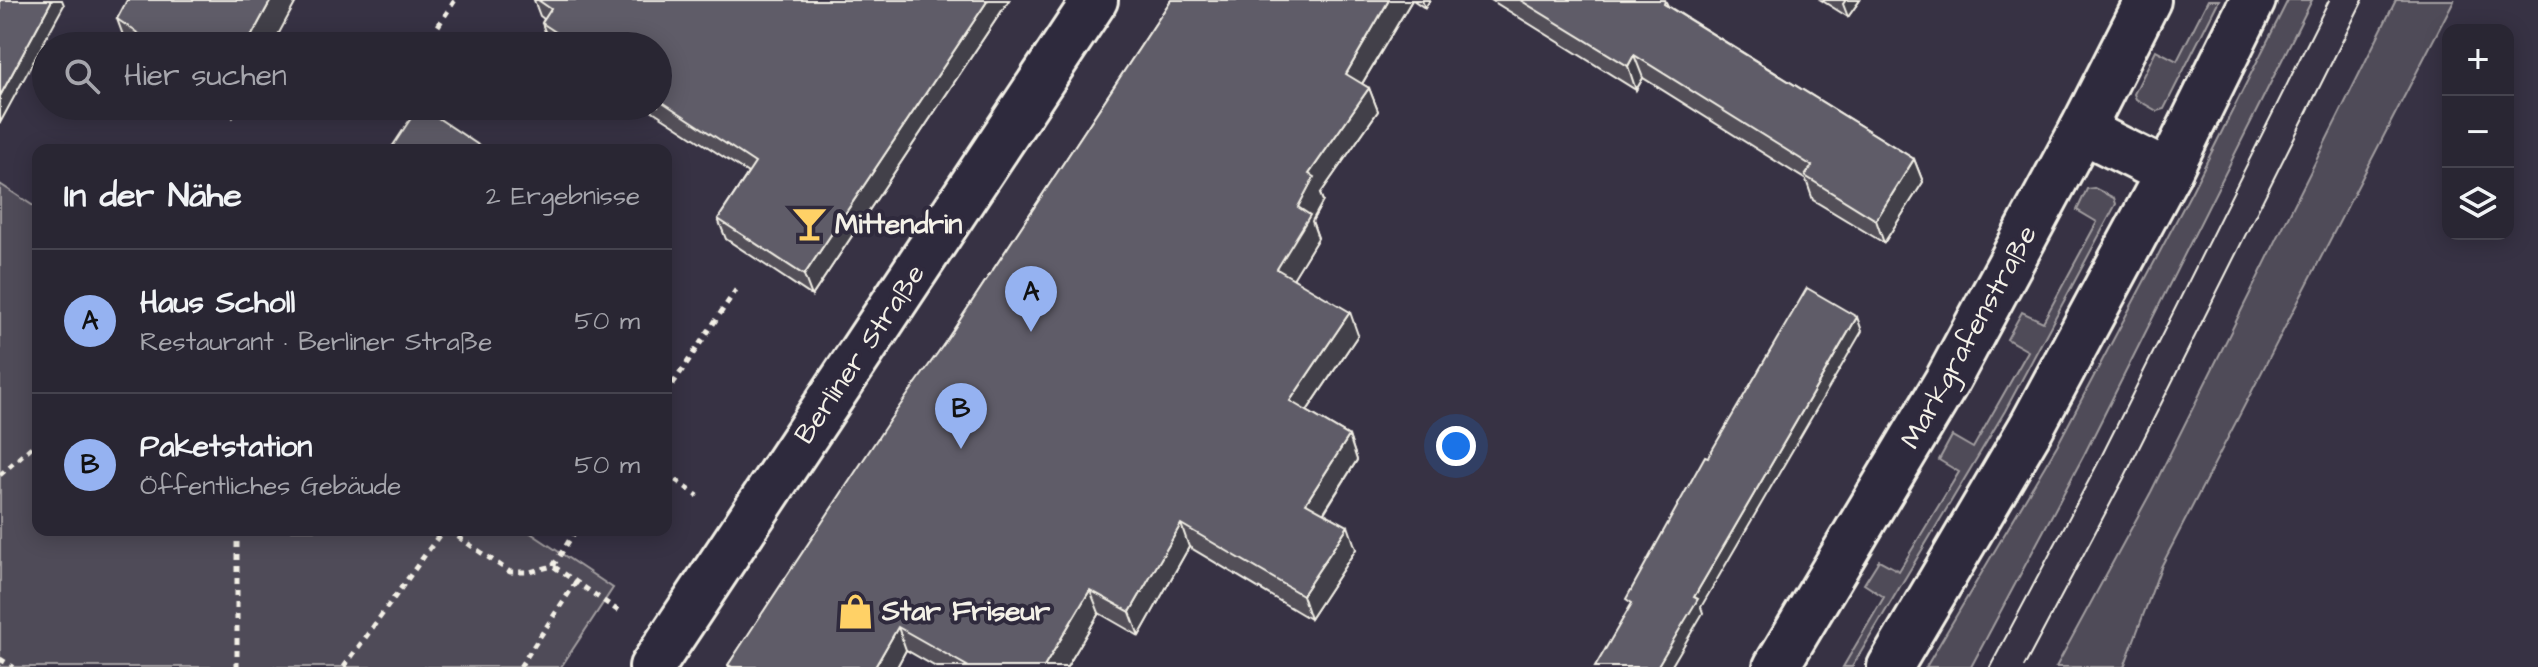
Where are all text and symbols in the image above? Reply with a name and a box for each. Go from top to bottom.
map controls [2442,24,2514,240]
button: + [2442,24,2514,96]
search box [32,32,672,120]
icon: search [60,54,104,98]
text: Hier suchen [124,55,287,97]
button: − [2442,96,2514,168]
button: layers [2442,168,2514,240]
text: In der Nähe [64,172,242,220]
text: 2 Ergebnisse [486,178,640,214]
bar icon: Mittendrin [790,205,828,243]
place label: Mittendrin [835,205,962,244]
street label: Markgrafenstraße [1891,218,2048,456]
street label: Berliner Straße [785,256,935,452]
pin: A [1005,266,1057,332]
text: Haus Scholl [140,282,295,324]
text: A [82,303,98,339]
text: 50 m [575,303,640,339]
text: Restaurant · Berliner Straße [140,324,492,360]
pin: B [935,383,987,449]
text: Paketstation [140,426,312,468]
your location [1436,426,1476,466]
text: B [81,447,99,483]
text: 50 m [575,447,640,483]
text: Öffentliches Gebäude [140,468,401,504]
shop icon: Star Friseur [837,592,875,630]
place label: Star Friseur [881,592,1051,631]

